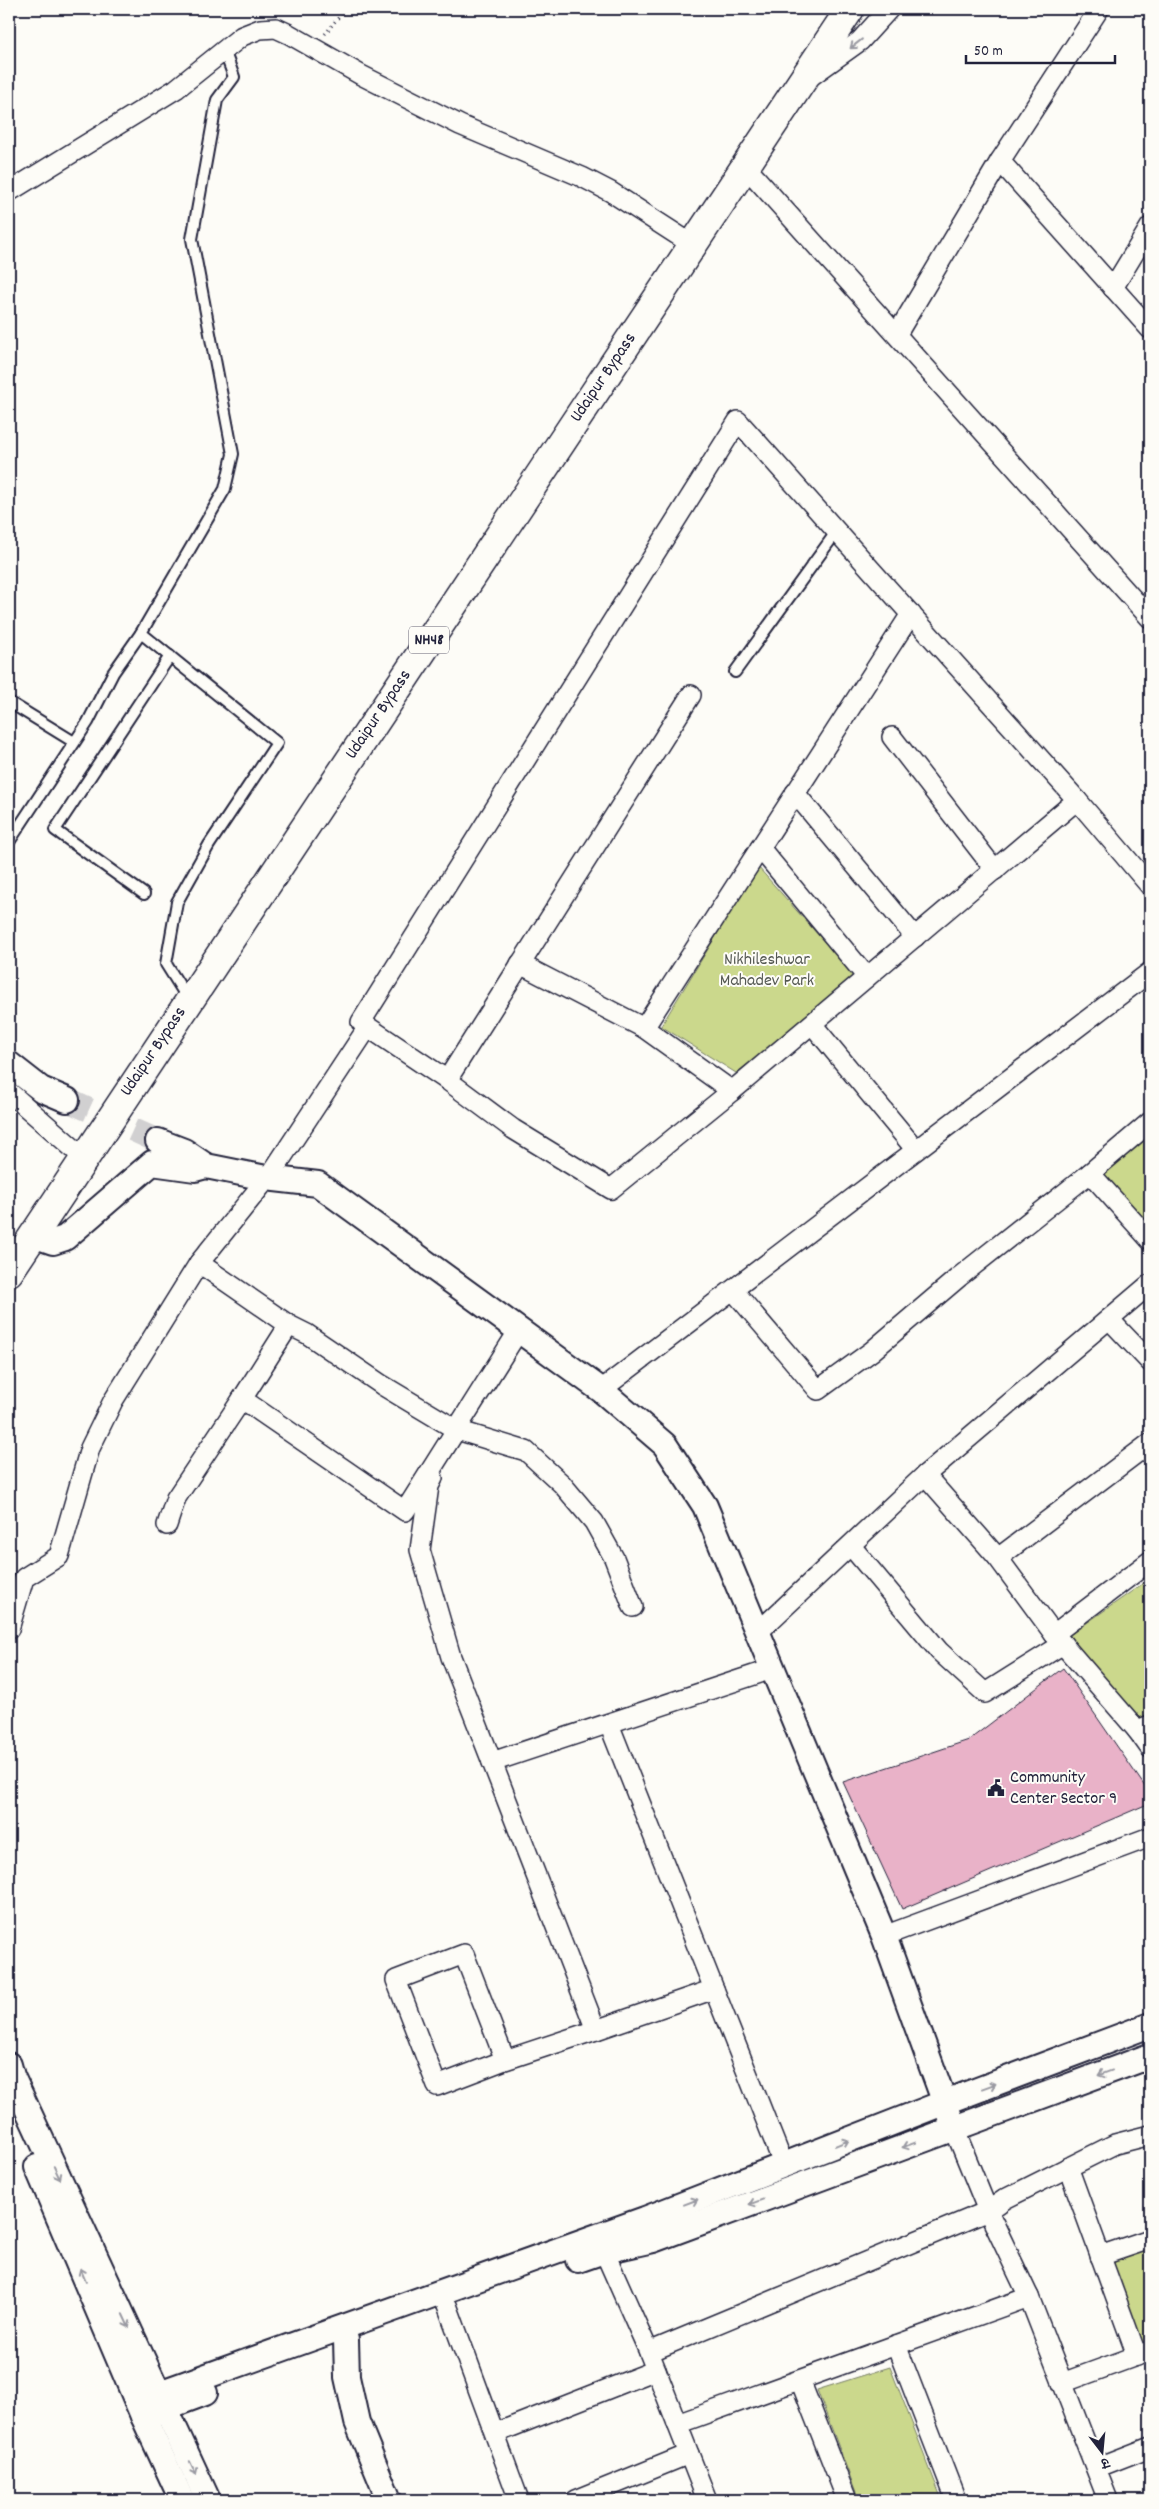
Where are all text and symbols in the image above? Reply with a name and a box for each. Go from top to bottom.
scale bar [966,32,1115,64]
one-way arrow [849,38,862,49]
text: 50 m [974,41,1003,63]
street label: Udaipur Bypass [565,328,643,428]
road number: NH48 [409,626,449,654]
street label: Udaipur Bypass [340,665,418,765]
park label: Nikhileshwar Mahadev Park [720,948,814,994]
street label: Udaipur Bypass [115,1002,193,1102]
place label: Community Center Sector 9 [1010,1766,1117,1812]
public building icon: Community Center Sector 9 [986,1778,1006,1798]
one-way arrow [1097,2069,1113,2078]
one-way arrow [981,2081,996,2090]
one-way arrow [834,2138,850,2147]
one-way arrow [901,2141,917,2150]
one-way arrow [53,2165,62,2180]
one-way arrow [683,2197,698,2206]
one-way arrow [749,2198,764,2207]
one-way arrow [78,2268,88,2283]
one-way arrow [121,2313,131,2328]
north arrow [1076,2426,1126,2476]
text: उ [1097,2452,1113,2474]
one-way arrow [189,2460,199,2475]

